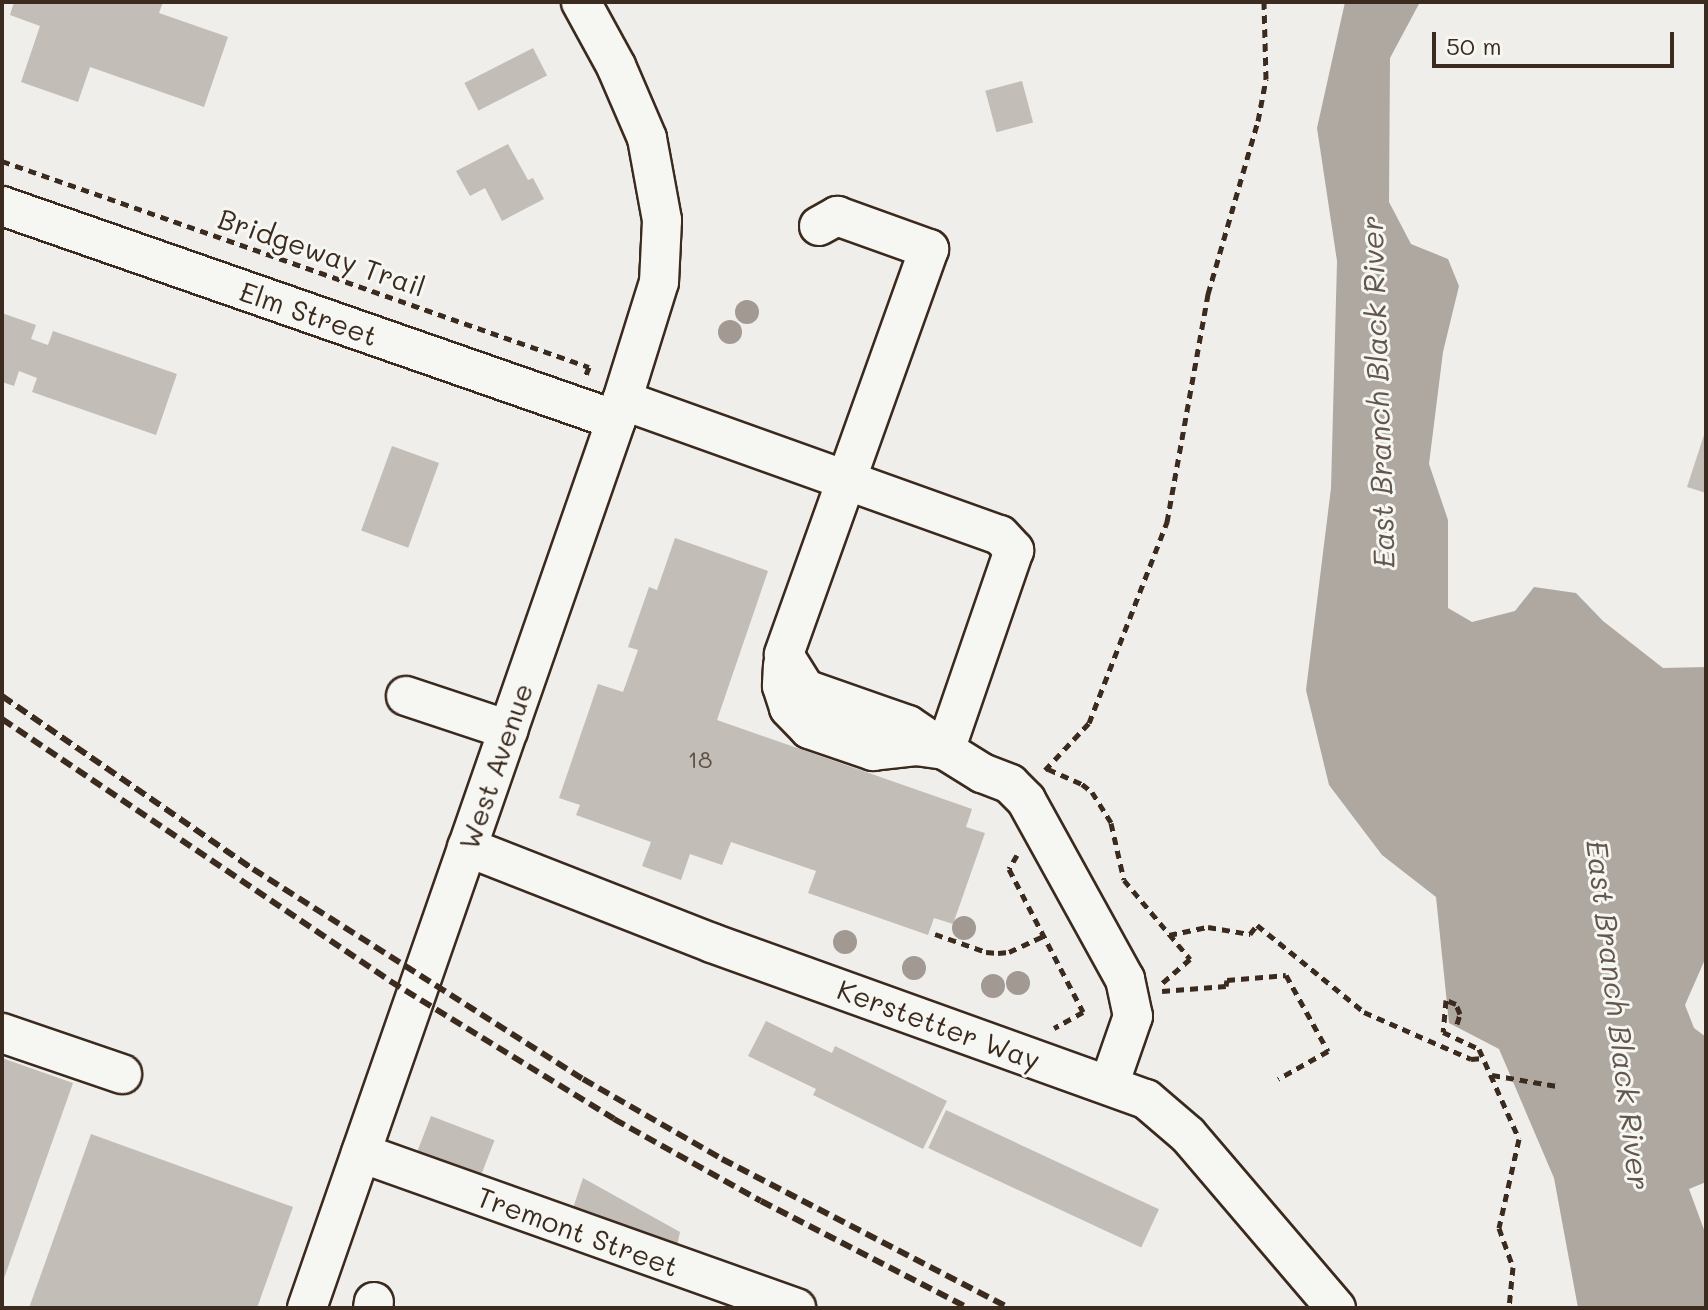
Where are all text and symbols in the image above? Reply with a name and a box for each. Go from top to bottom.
scale bar [1436,16,1678,66]
text: 50 m [1446,30,1502,61]
street label: Bridgeway Trail [214,201,430,303]
water label: East Branch Black River [1353,215,1401,569]
street label: Elm Street [236,274,382,352]
street label: West Avenue [451,678,539,854]
house number: 18 [687,745,713,773]
water label: East Branch Black River [1580,838,1658,1192]
street label: Kerstetter Way [833,972,1045,1076]
street label: Tremont Street [473,1179,683,1283]

